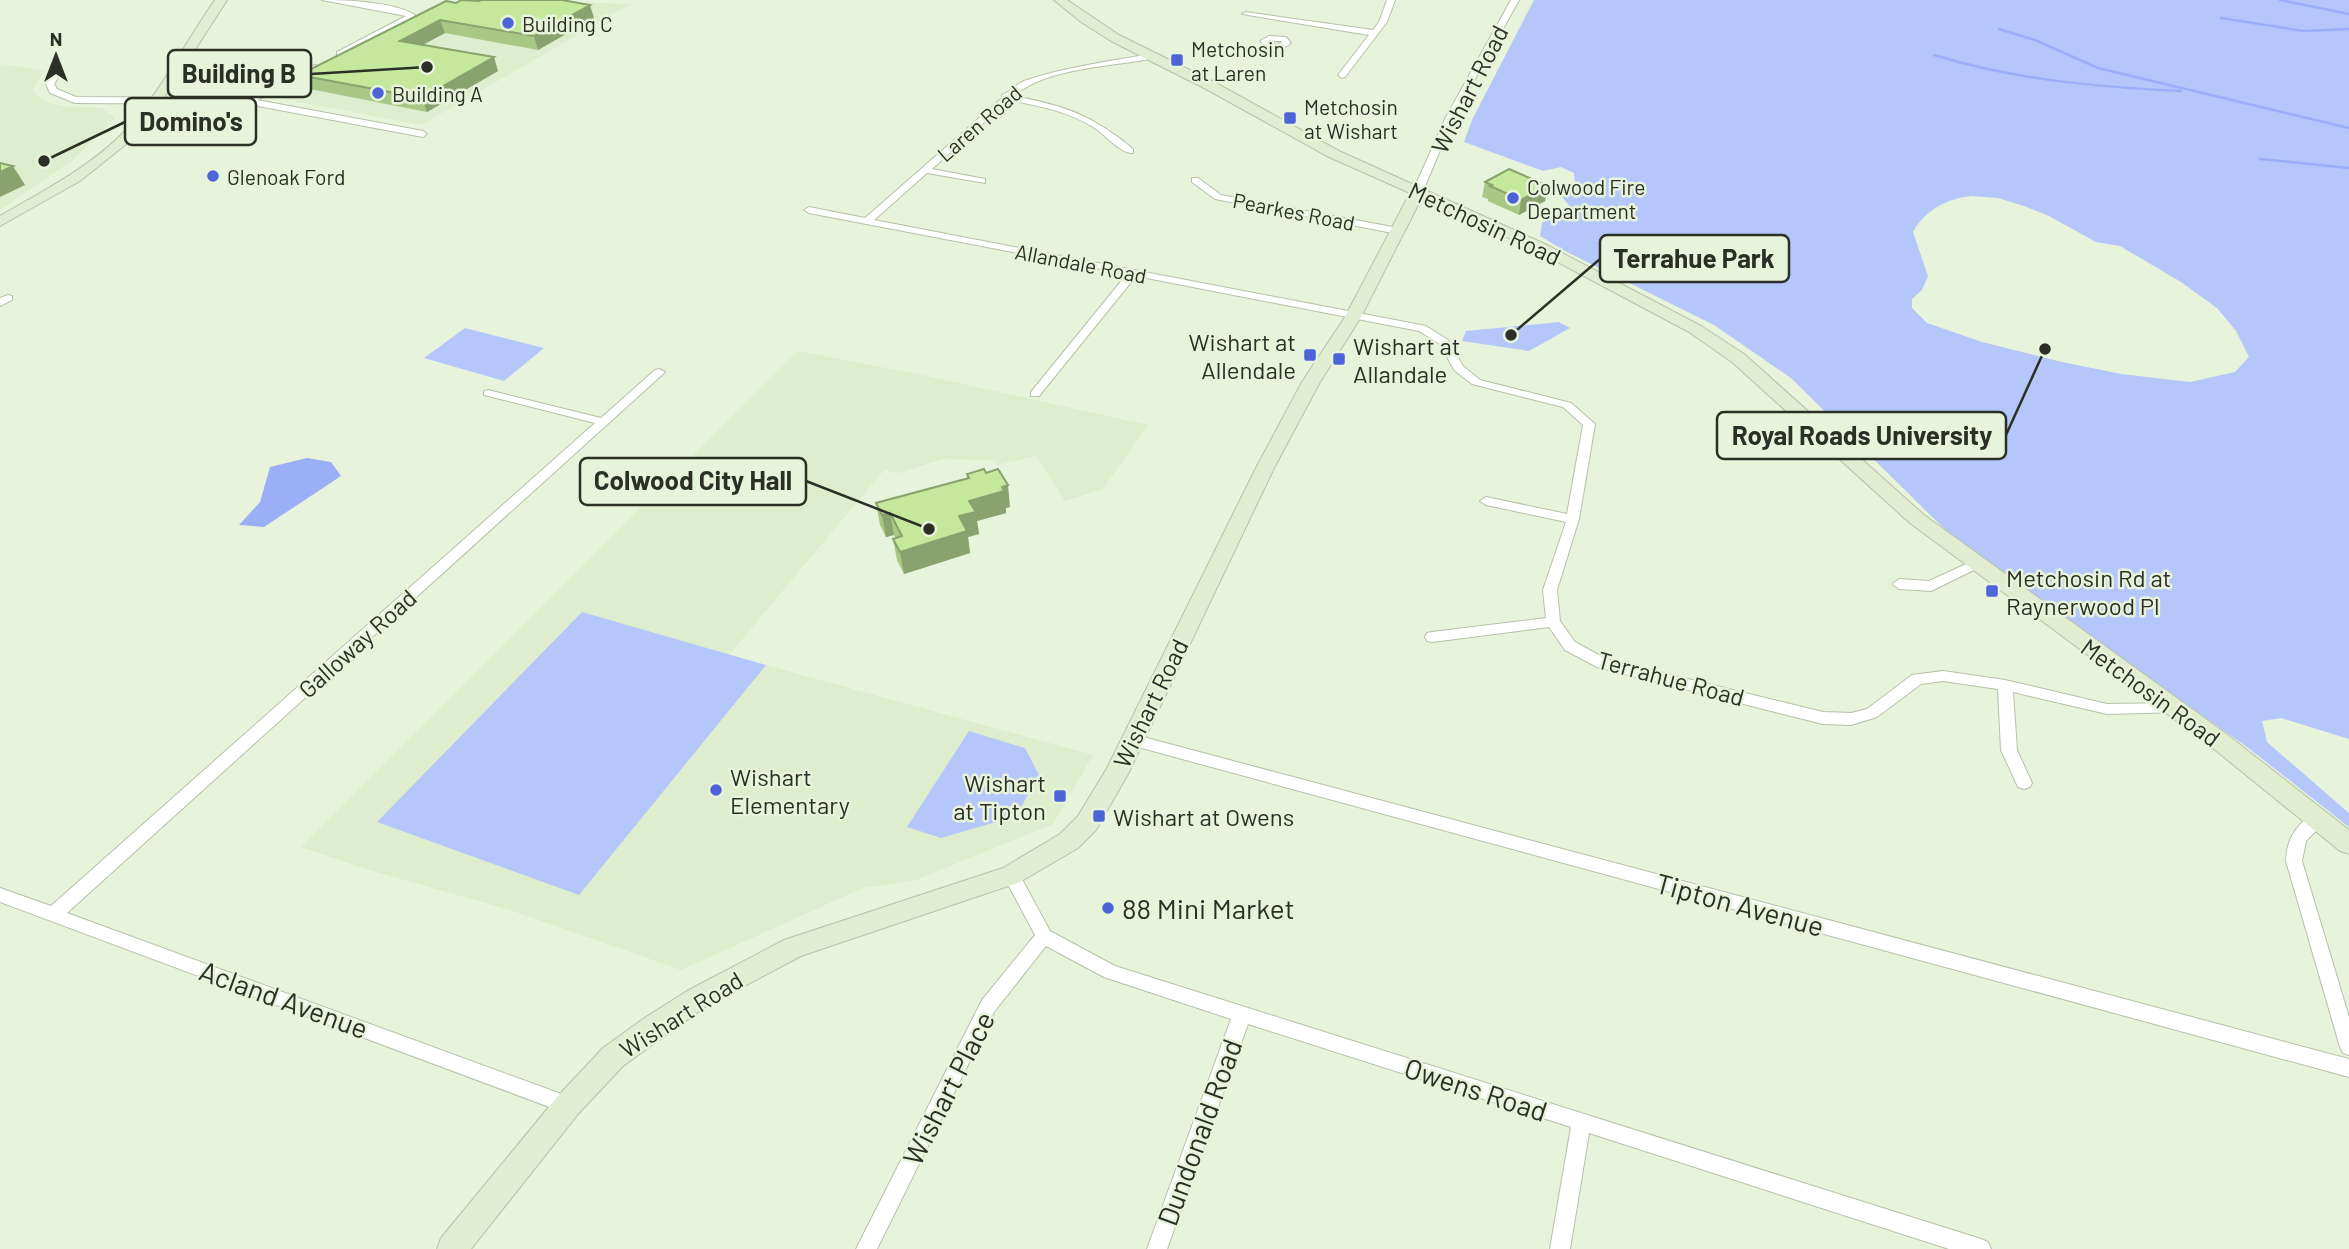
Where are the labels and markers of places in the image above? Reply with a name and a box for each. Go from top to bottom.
place label: Building C [522,11,613,36]
marker: Building C [500,15,516,31]
place label: Metchosin at Laren [1191,36,1285,85]
callout: Building B [168,50,311,97]
marker: Metchosin at Laren [1169,52,1185,68]
place label: Building A [392,81,483,106]
marker: Building A [370,85,386,101]
place label: Metchosin at Wishart [1304,94,1398,143]
callout: Domino's [125,98,256,145]
marker: Metchosin at Wishart [1282,110,1298,126]
place label: Glenoak Ford [227,164,346,189]
marker: Glenoak Ford [205,168,221,184]
place label: Colwood Fire Department [1527,174,1645,223]
marker: Colwood Fire Department [1505,190,1521,206]
callout: Terrahue Park [1600,235,1789,282]
place label: Wishart at Allendale [1189,327,1296,384]
place label: Wishart at Allandale [1353,331,1460,388]
marker: Wishart at Allendale [1302,347,1318,363]
marker: Wishart at Allandale [1331,351,1347,367]
callout: Royal Roads University [1717,412,2006,459]
callout: Colwood City Hall [580,458,806,505]
place label: Metchosin Rd at Raynerwood Pl [2006,563,2171,620]
marker: Metchosin Rd at Raynerwood Pl [1984,583,2000,599]
place label: Wishart Elementary [730,762,850,819]
place label: Wishart at Tipton [953,768,1046,825]
marker: Wishart Elementary [708,782,724,798]
marker: Wishart at Tipton [1052,788,1068,804]
place label: Wishart at Owens [1113,802,1294,831]
marker: Wishart at Owens [1091,808,1107,824]
place label: 88 Mini Market [1122,891,1295,925]
marker: 88 Mini Market [1100,900,1116,916]

